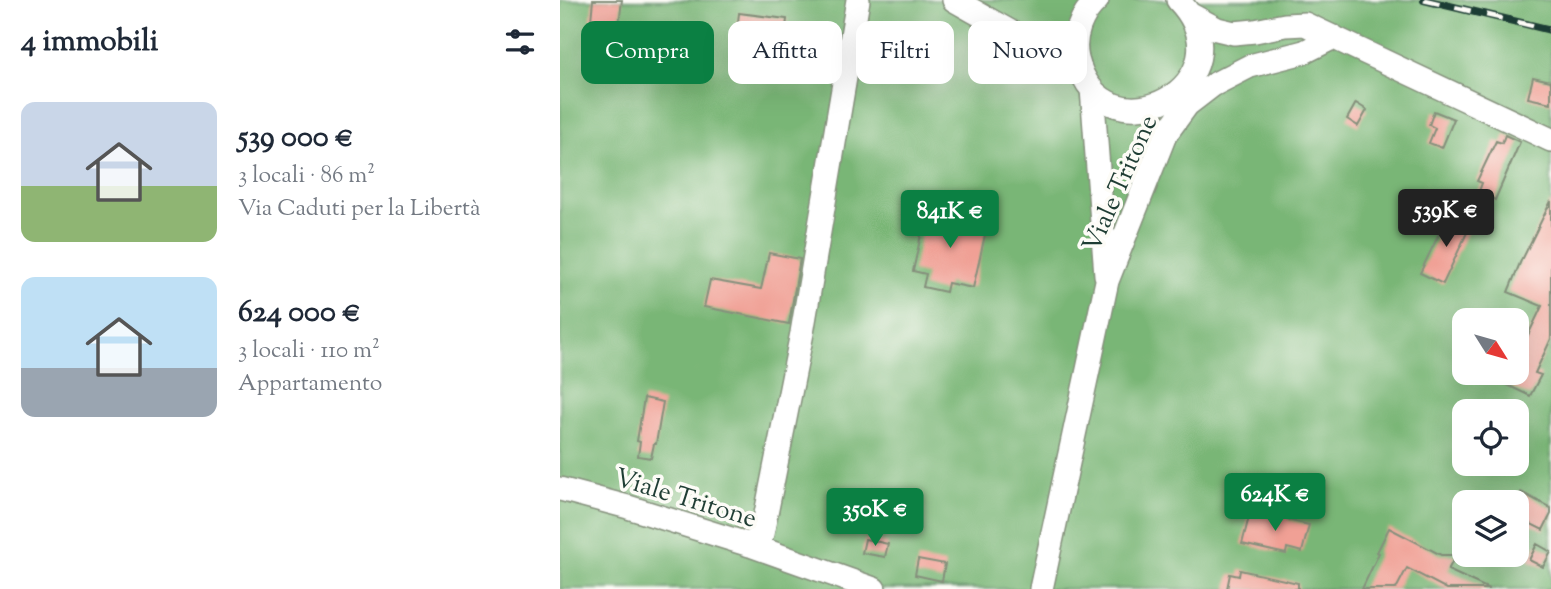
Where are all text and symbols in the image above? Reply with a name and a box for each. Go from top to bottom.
text: 4 immobili [21,21,158,64]
chip: Compra [581,21,714,84]
chip: Affitta [728,21,842,84]
chip: Filtri [856,21,954,84]
chip: Nuovo [968,21,1087,84]
icon: filters [501,23,539,61]
street label: Viale Tritone [1075,109,1168,259]
text: 539 000 € [238,117,354,160]
icon: home [77,130,161,214]
text: 3 locali · 86 m² [238,160,375,193]
pin: 841K € [893,190,1007,250]
pin: 539K € [1389,190,1503,249]
text: Via Caduti per la Libertà [238,193,481,226]
text: 539K € [1414,195,1478,228]
text: 841K € [917,196,983,229]
text: 624 000 € [238,292,361,335]
icon: home [77,305,161,389]
north arrow [1452,308,1530,385]
map controls [1452,308,1529,567]
text: 3 locali · 110 m² [238,335,380,368]
text: Appartamento [238,368,382,401]
button: locate [1452,399,1529,476]
street label: Viale Tritone [610,460,761,539]
pin: 624K € [1218,474,1332,533]
text: 624K € [1240,479,1310,512]
pin: 350K € [818,489,932,548]
button: layers [1452,490,1529,567]
text: 350K € [843,494,908,527]

